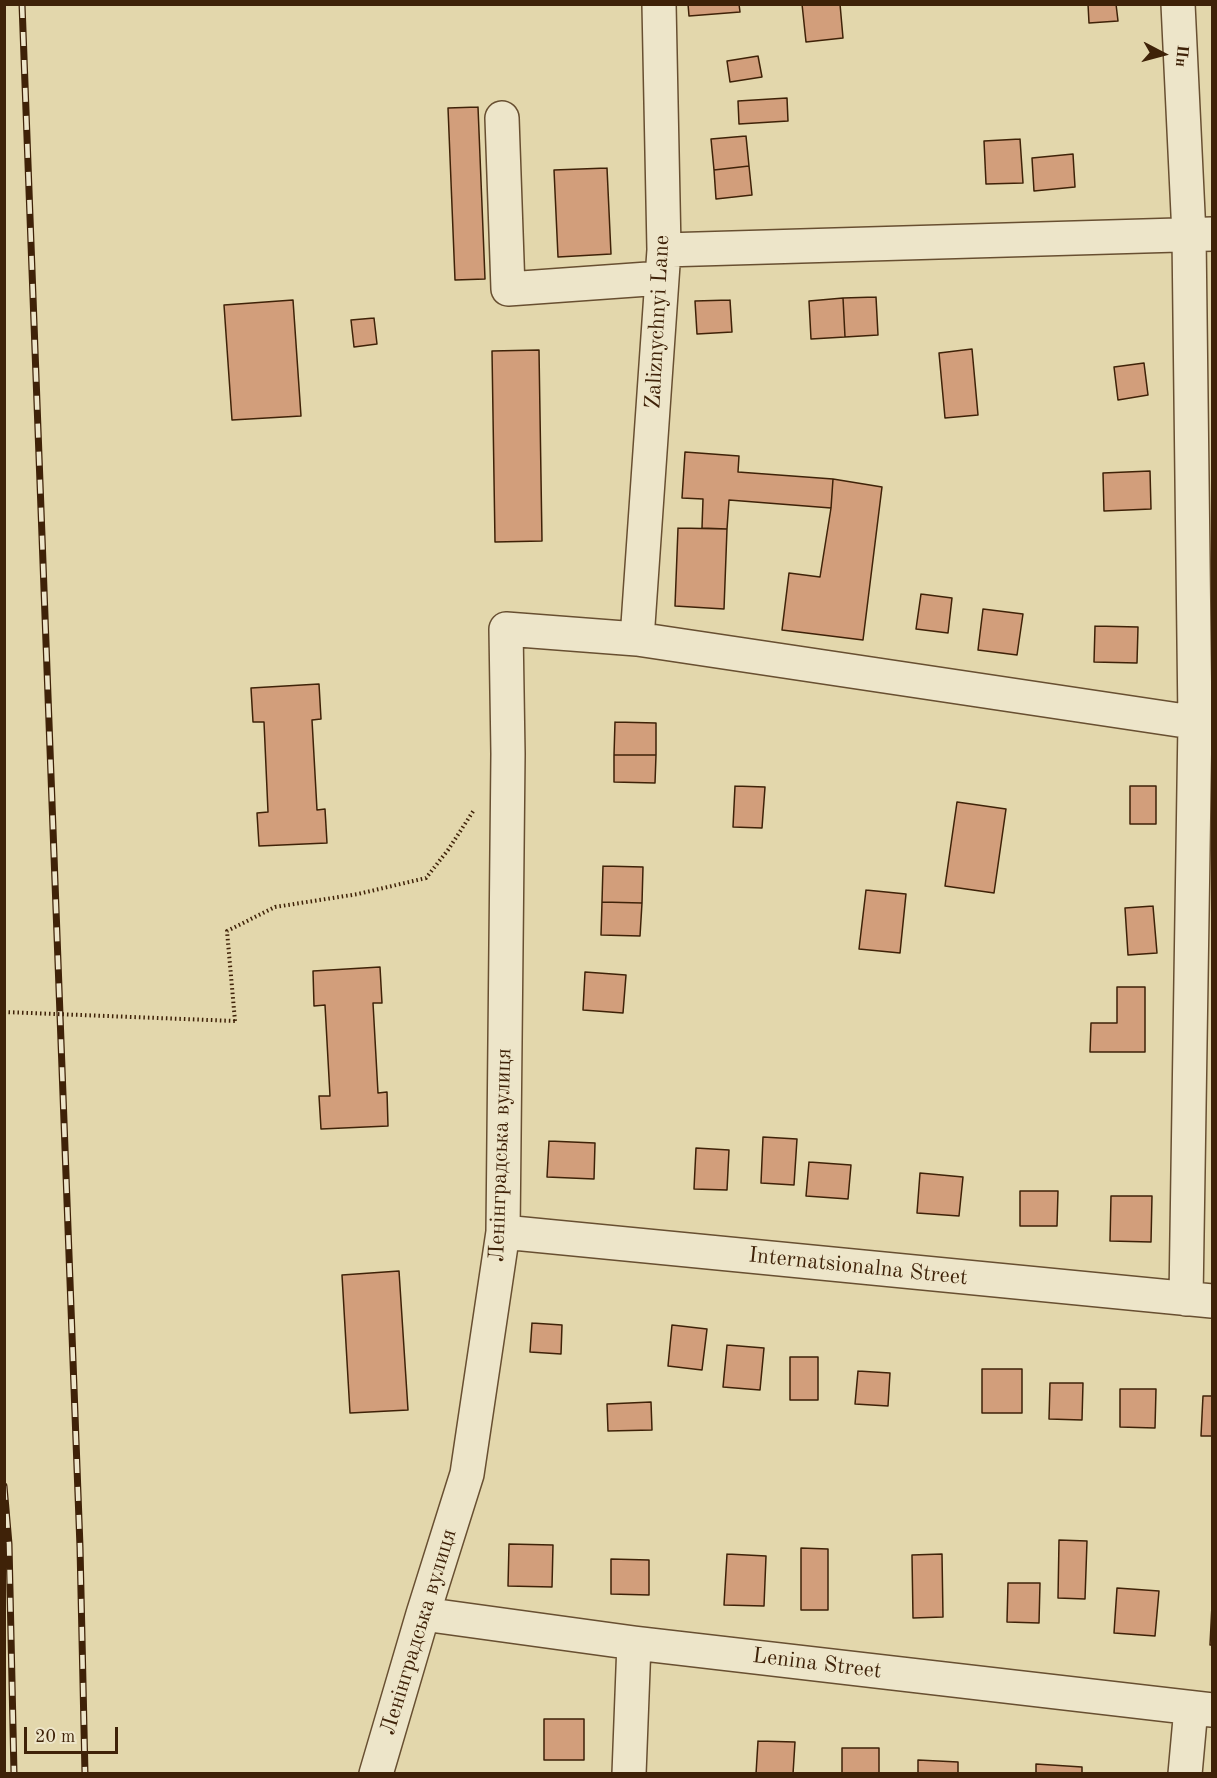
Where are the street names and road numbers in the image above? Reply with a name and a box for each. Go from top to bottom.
street label: Zaliznychnyi Lane [640,234,676,410]
street label: Ленінградська вулиця [484,1048,518,1262]
street label: Internatsionalna Street [747,1242,969,1292]
street label: Ленінградська вулиця [375,1526,463,1738]
street label: Lenina Street [751,1643,883,1685]

